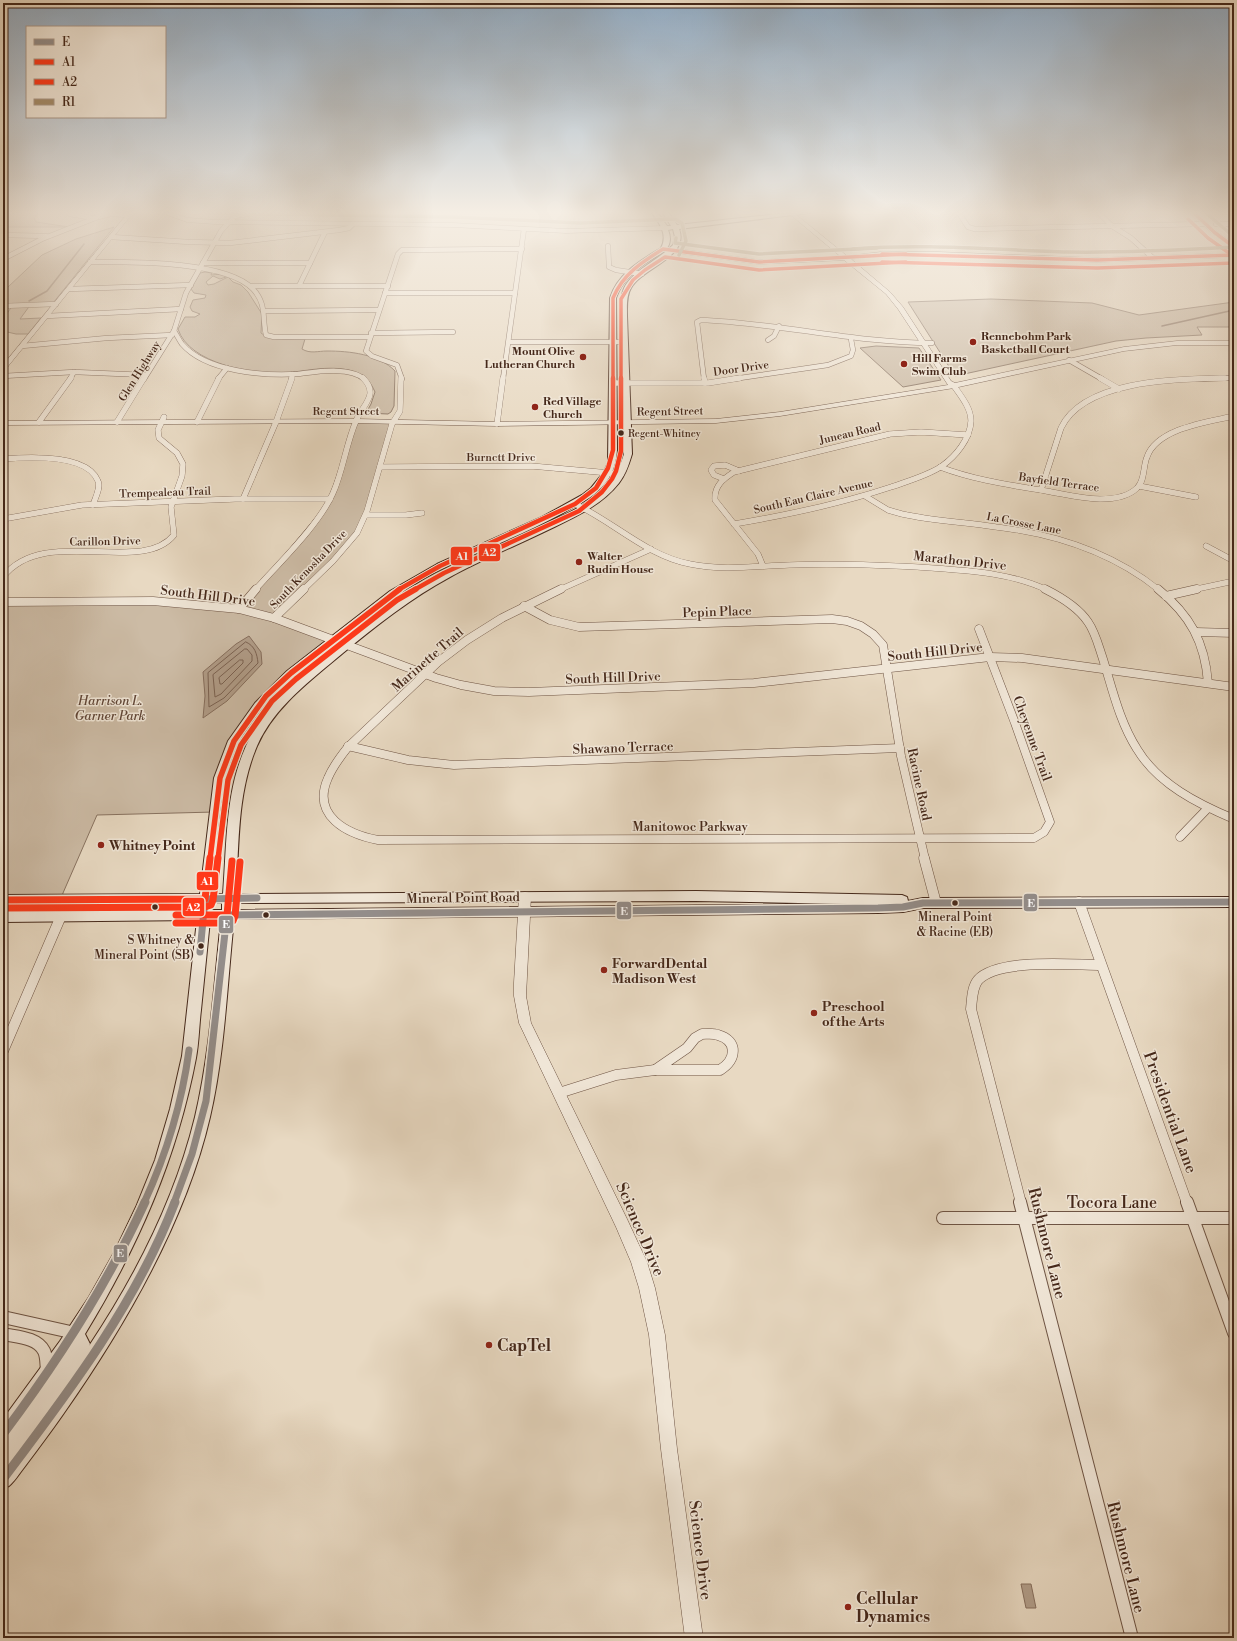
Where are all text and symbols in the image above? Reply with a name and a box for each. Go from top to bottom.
legend [26,26,166,118]
text: E [62,35,70,50]
text: A1 [61,55,76,70]
text: A2 [61,75,77,90]
text: R1 [62,95,76,110]
place label: Rennebohm Park Basketball Court [981,330,1072,357]
marker: Rennebohm Park Basketball Court [968,337,978,347]
street label: Glen Highway [116,338,164,404]
place label: Mount Olive Lutheran Church [484,345,575,372]
marker: Mount Olive Lutheran Church [578,352,588,362]
place label: Hill Farms Swim Club [912,352,967,379]
street label: Door Drive [712,358,770,380]
marker: Hill Farms Swim Club [899,359,909,369]
place label: Red Village Church [543,395,601,422]
marker: Red Village Church [530,402,540,412]
street label: Regent Street [637,404,704,420]
street label: Regent Street [313,405,379,419]
street label: Juneau Road [817,420,883,448]
marker: Regent-Whitney [616,428,626,438]
place label: Regent-Whitney [628,428,701,440]
street label: Burnett Drive [465,451,536,465]
street label: Bayfield Terrace [1017,470,1101,496]
street label: South Eau Claire Avenue [752,476,875,518]
street label: Trempealeau Trail [119,484,212,502]
street label: La Crosse Lane [985,510,1063,538]
street label: South Kenosha Drive [267,527,351,612]
street label: Carillon Drive [69,534,141,550]
line badge: A2 [478,543,501,562]
line badge: A1 [450,546,473,566]
text: A2 [481,546,496,560]
street label: Marathon Drive [913,548,1008,574]
text: A1 [454,550,469,564]
place label: Walter Rudin House [586,550,654,577]
marker: Walter Rudin House [574,557,584,567]
street label: South Hill Drive [159,582,257,610]
street label: Pepin Place [682,603,752,621]
street label: Marinette Trail [389,624,467,695]
street label: South Hill Drive [887,639,984,665]
street label: South Hill Drive [565,668,661,688]
park label: Harrison L. Garner Park [75,693,146,724]
street label: Cheyenne Trail [1009,694,1055,783]
street label: Shawano Terrace [572,738,674,758]
street label: Racine Road [904,746,935,823]
street label: Manitowoc Parkway [632,819,749,835]
place label: Whitney Point [108,838,196,854]
marker: Whitney Point [96,840,106,850]
line badge: A1 [196,871,219,891]
text: A1 [199,875,214,889]
street label: Mineral Point Road [406,889,521,907]
line badge: E [1023,893,1038,912]
line badge: A2 [182,897,205,917]
text: E [1027,897,1035,911]
marker: Mineral Point & Racine (EB) [950,898,960,908]
text: A2 [185,901,200,915]
line badge: E [616,901,632,920]
unlabelled marker [150,902,160,912]
text: E [620,905,628,919]
unlabelled marker [261,910,271,920]
place label: Mineral Point & Racine (EB) [917,910,993,940]
line badge: E [218,915,234,934]
text: E [222,918,230,932]
place label: S Whitney & Mineral Point (SB) [94,933,194,963]
marker: S Whitney & Mineral Point (SB) [196,941,206,951]
place label: ForwardDental Madison West [612,956,708,987]
marker: ForwardDental Madison West [599,965,609,975]
place label: Preschool of the Arts [822,999,885,1030]
marker: Preschool of the Arts [809,1008,819,1018]
street label: Presidential Lane [1139,1049,1201,1176]
street label: Science Drive [611,1179,669,1279]
street label: Rushmore Lane [1024,1185,1071,1301]
street label: Tocora Lane [1067,1193,1157,1213]
line badge: E [113,1244,128,1263]
text: E [116,1247,124,1261]
place label: CapTel [497,1336,552,1356]
marker: CapTel [484,1340,494,1350]
street label: Science Drive [684,1499,716,1601]
street label: Rushmore Lane [1103,1499,1150,1615]
place label: Cellular Dynamics [856,1589,930,1627]
marker: Cellular Dynamics [843,1602,853,1612]

